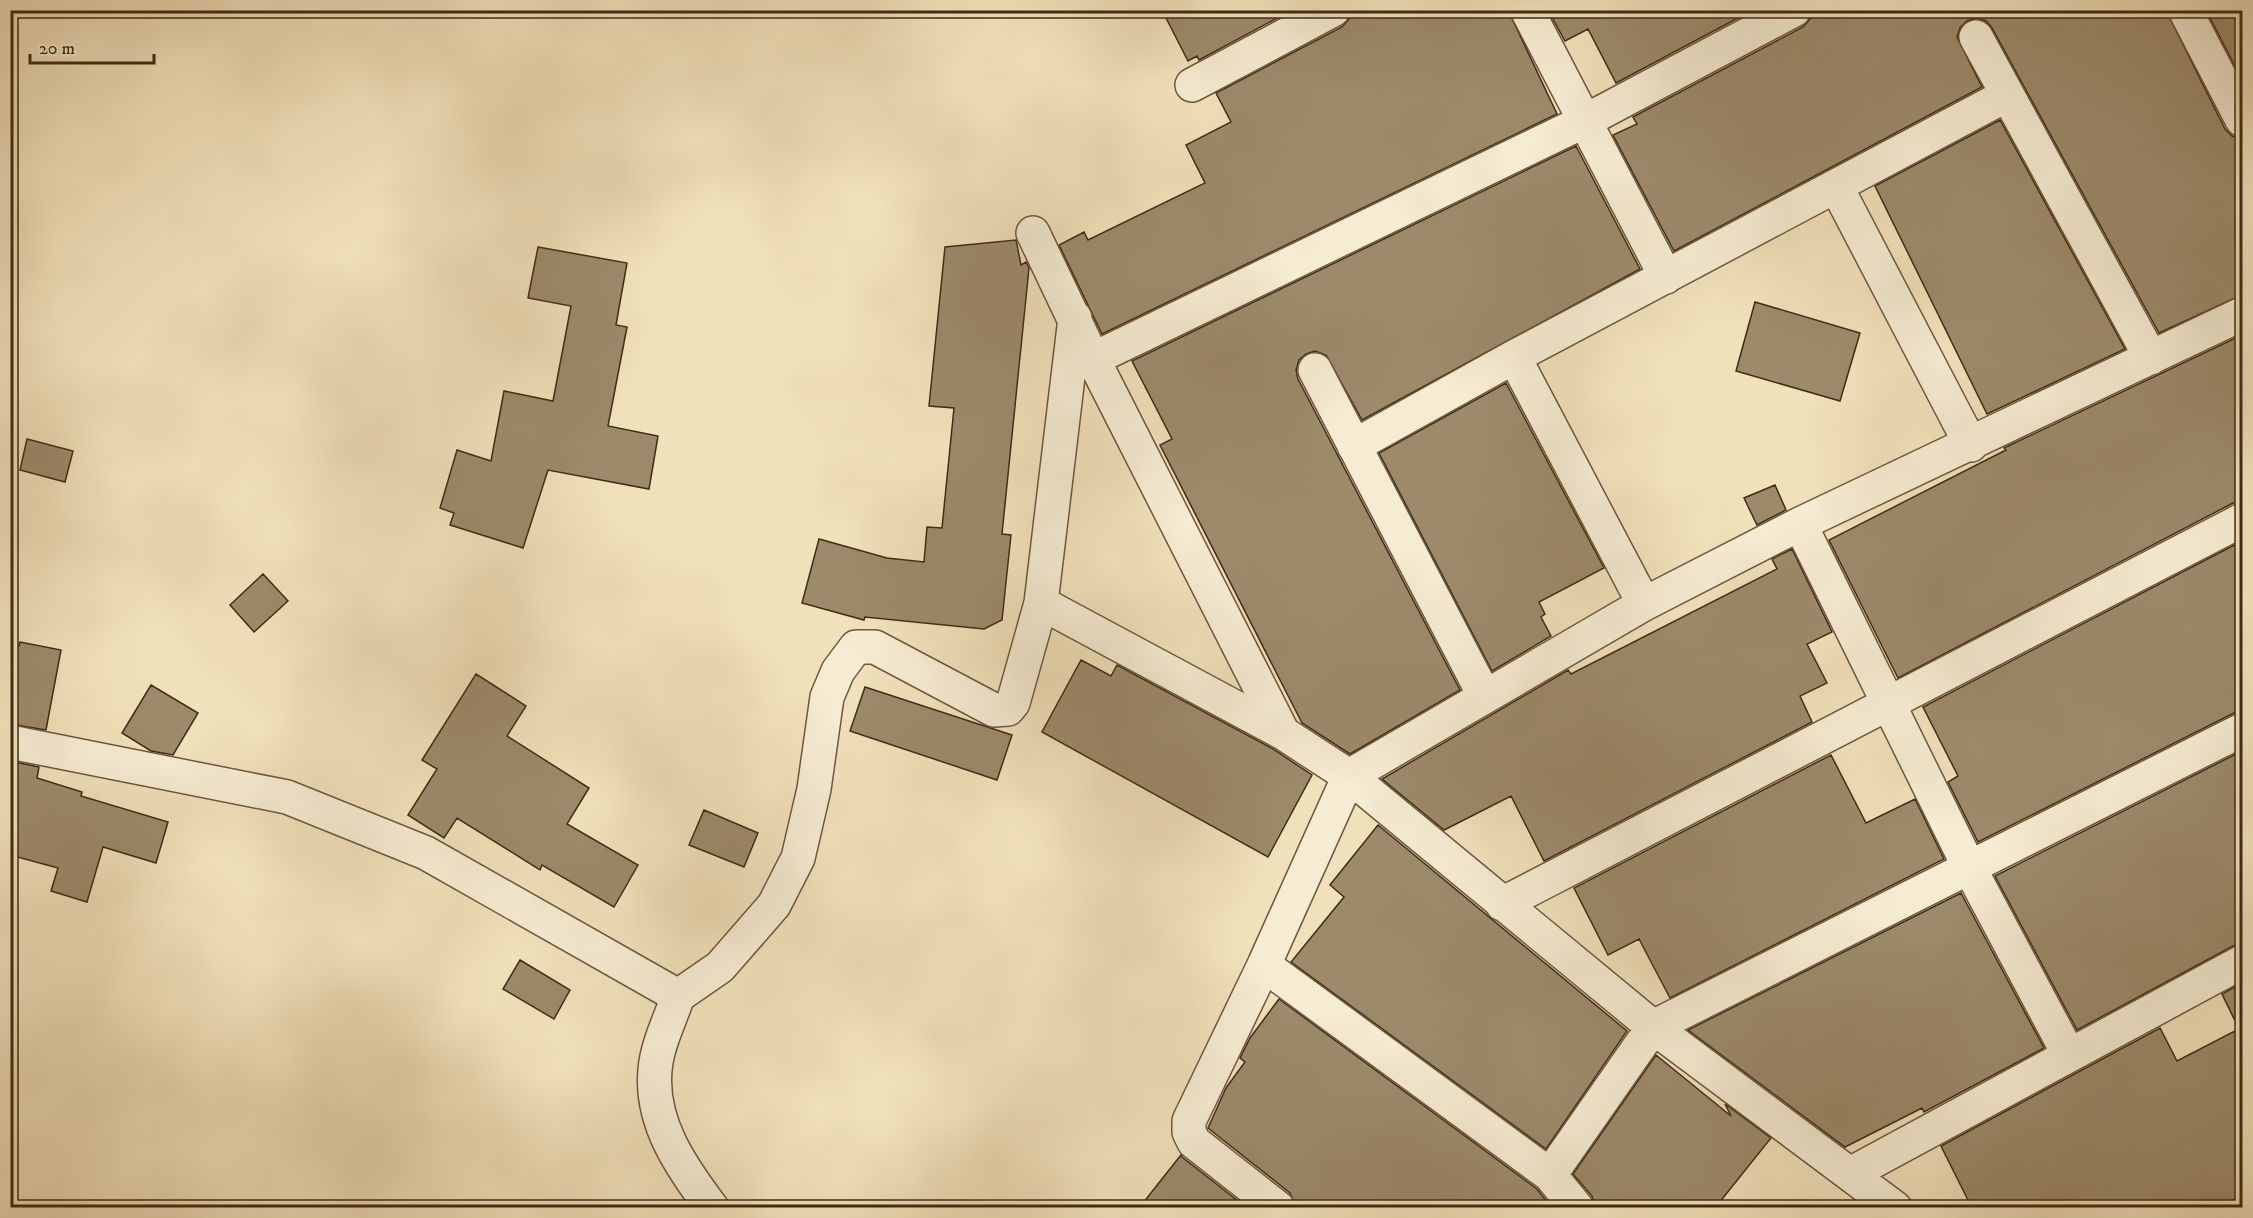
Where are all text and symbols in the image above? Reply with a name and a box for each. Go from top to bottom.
scale bar [30,27,154,65]
text: 20 m [39,38,75,60]

